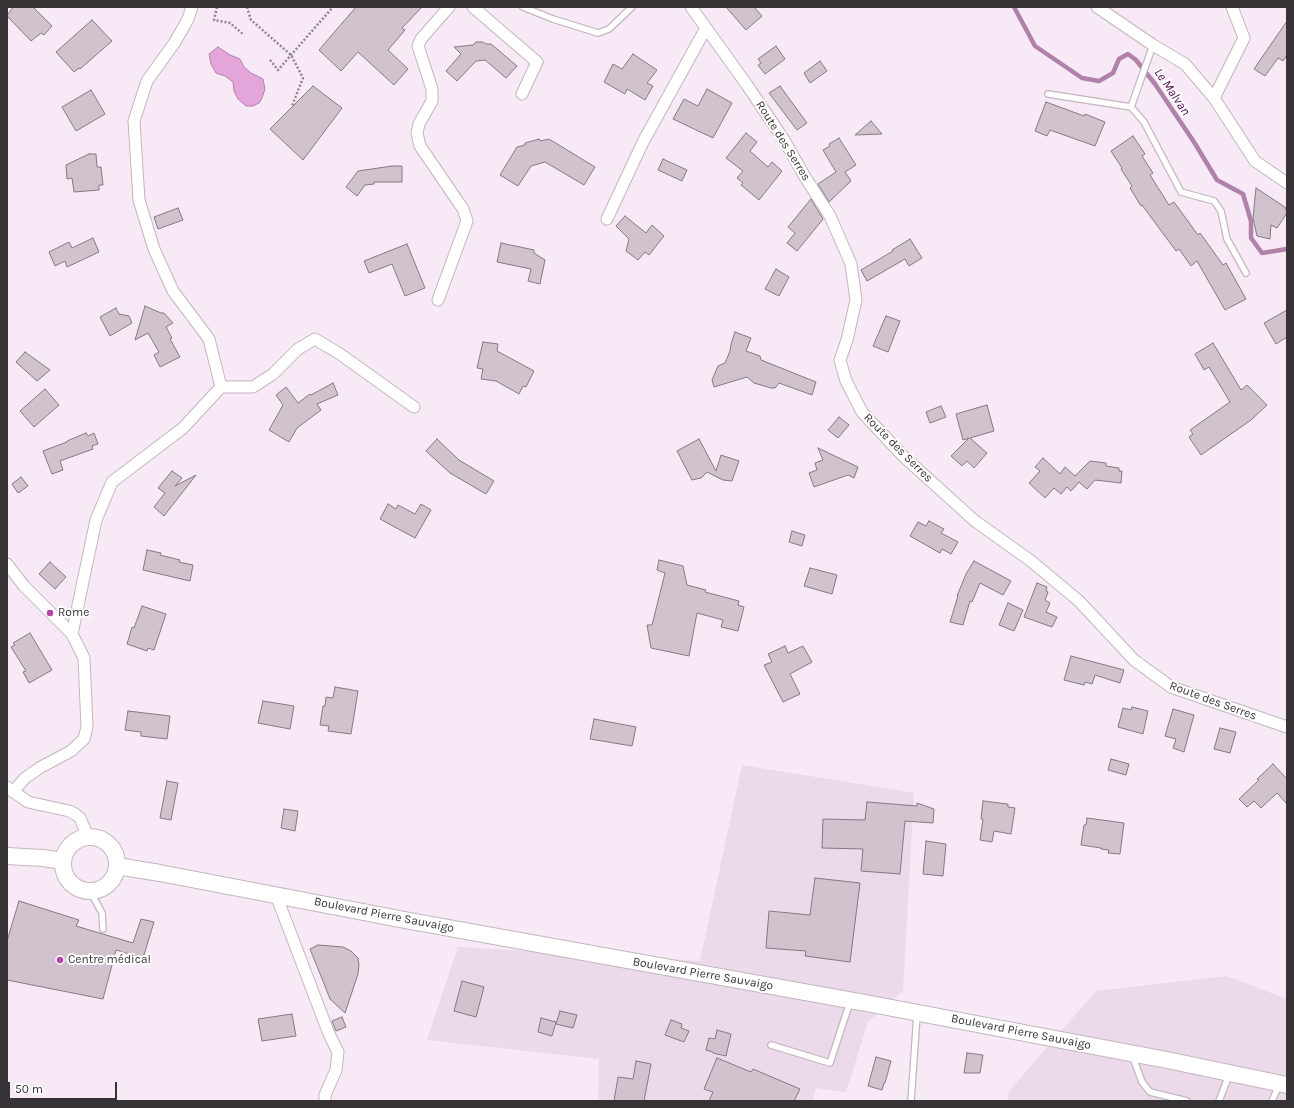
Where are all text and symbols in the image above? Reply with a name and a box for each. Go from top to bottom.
water label: Le Malvan [1151,65,1193,119]
street label: Route des Serres [753,98,813,184]
street label: Route des Serres [860,410,936,486]
place label: Rome [58,606,89,620]
marker: Rome [45,608,55,618]
street label: Route des Serres [1167,679,1259,723]
street label: Boulevard Pierre Sauvaigo [313,894,455,936]
place label: Centre médical [68,953,151,967]
marker: Centre médical [55,955,65,965]
street label: Boulevard Pierre Sauvaigo [632,955,774,993]
street label: Boulevard Pierre Sauvaigo [950,1011,1092,1053]
scale bar [10,1074,119,1100]
text: 50 m [15,1082,43,1096]

